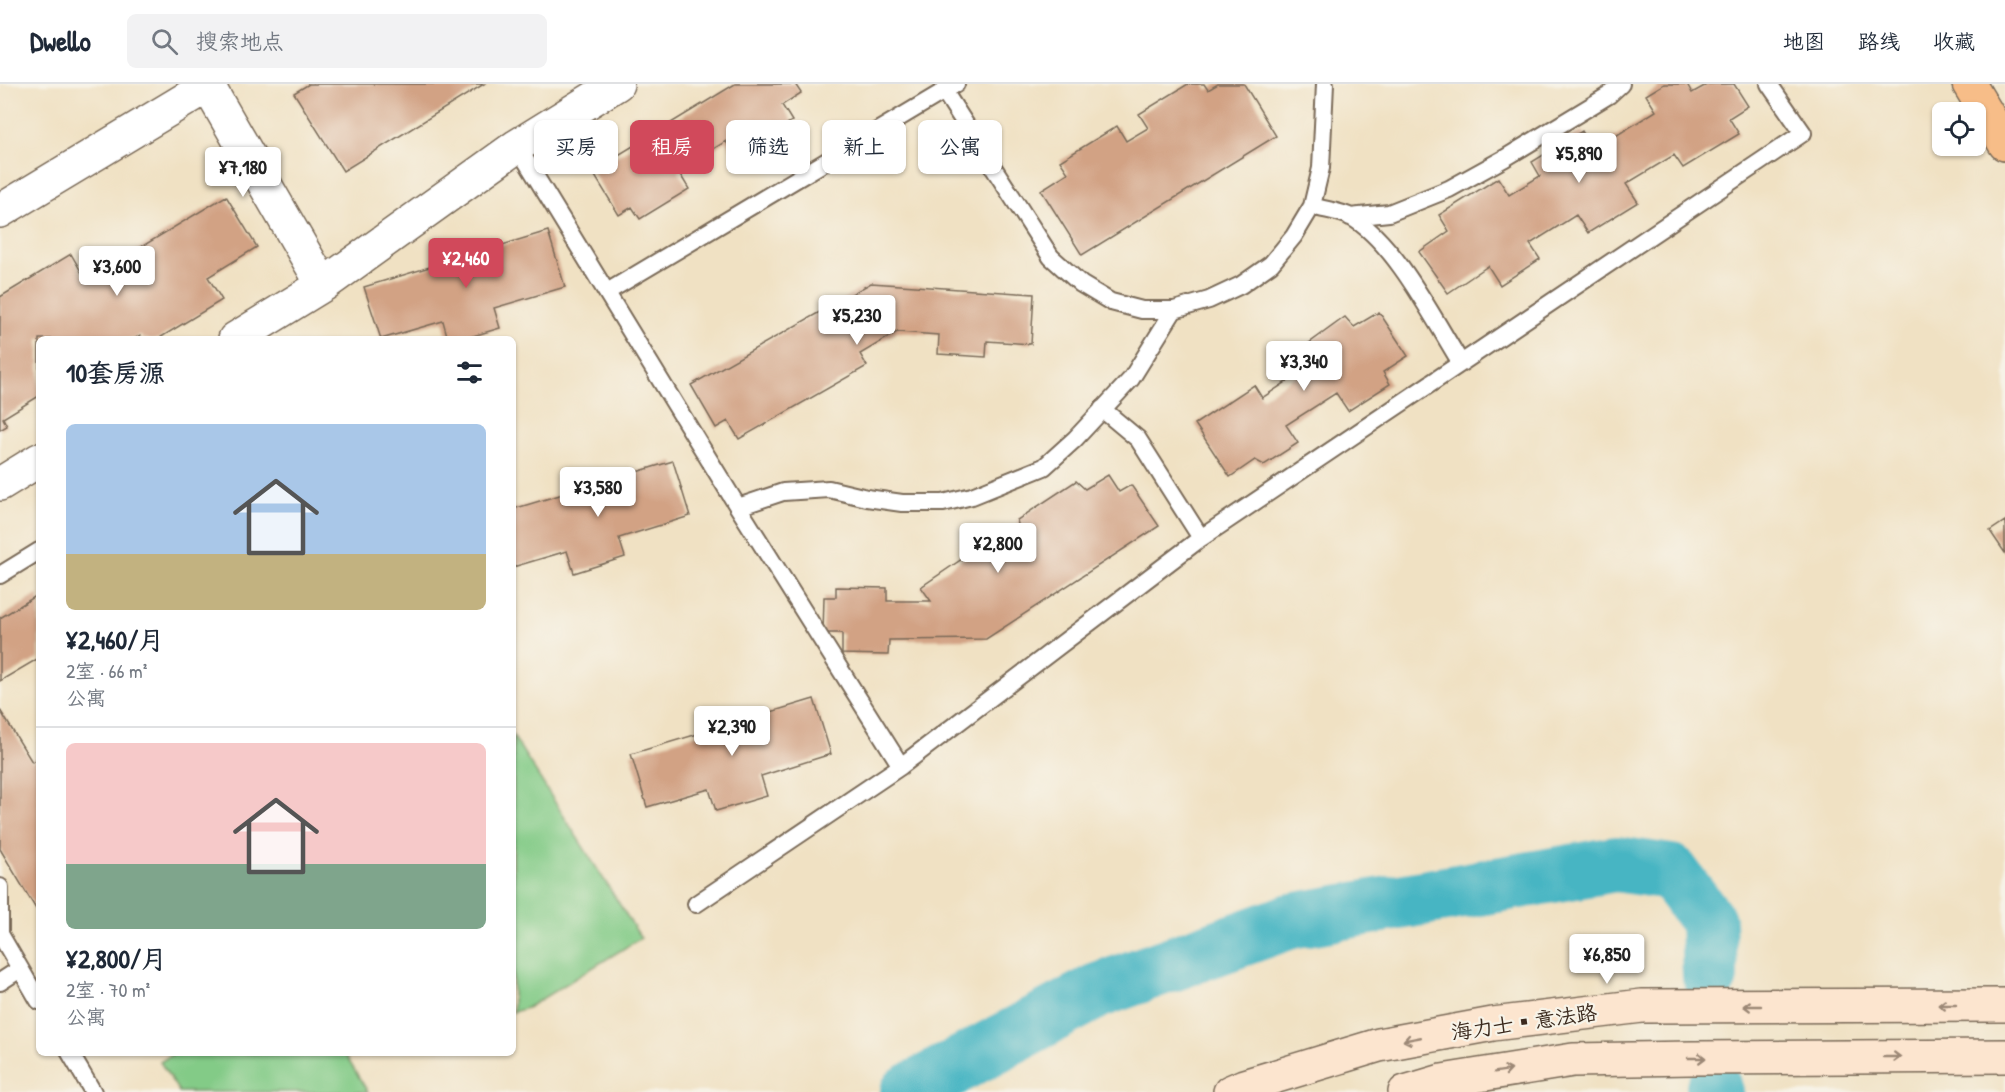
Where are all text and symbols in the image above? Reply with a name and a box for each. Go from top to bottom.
search box [127,14,547,68]
text: Dwello [30,22,91,60]
icon: search [148,25,181,58]
text: 搜索地点 [196,26,284,56]
text: 地图 [1783,27,1825,56]
text: 路线 [1858,27,1900,56]
text: 收藏 [1933,27,1975,56]
map controls [1932,102,1986,156]
button: locate [1932,102,1986,156]
chip: 买房 [534,120,618,174]
chip: 租房 [630,120,714,174]
chip: 筛选 [726,120,810,174]
chip: 新上 [822,120,906,174]
chip: 公寓 [918,120,1002,174]
pin: ¥5,890 [1530,133,1628,184]
text: ¥5,890 [1556,139,1602,166]
pin: ¥7,180 [194,147,292,198]
text: ¥7,180 [219,153,267,180]
pin: ¥2,460 [417,238,515,289]
text: ¥2,460 [442,244,490,271]
pin: ¥3,600 [68,246,166,297]
text: ¥3,600 [93,252,141,279]
pin: ¥5,230 [808,295,906,346]
text: ¥5,230 [832,301,882,328]
pin: ¥3,340 [1255,341,1353,392]
text: ¥3,340 [1280,347,1328,374]
text: 10套房源 [66,355,165,390]
icon: filters [453,356,486,389]
icon: home [222,463,330,571]
pin: ¥3,580 [549,467,647,518]
text: ¥3,580 [574,473,622,500]
pin: ¥2,800 [949,523,1047,574]
text: ¥2,800 [973,529,1023,556]
text: ¥2,460/月 [66,622,164,657]
text: 2室 · 66 m² [66,657,147,684]
text: 公寓 [66,684,106,711]
pin: ¥2,390 [683,706,781,757]
text: ¥2,390 [708,712,756,739]
icon: home [222,782,330,890]
pin: ¥6,850 [1558,934,1656,985]
text: ¥6,850 [1583,940,1631,967]
text: ¥2,800/月 [66,941,167,976]
text: 2室 · 70 m² [66,976,150,1003]
street label: 海力士▪意法路 [1449,997,1599,1047]
one-way arrow [1937,999,1957,1011]
one-way arrow [1742,1000,1762,1012]
text: 公寓 [66,1003,106,1030]
one-way arrow [1403,1034,1422,1045]
one-way arrow [1882,1051,1902,1063]
one-way arrow [1687,1052,1707,1064]
one-way arrow [1493,1066,1513,1077]

